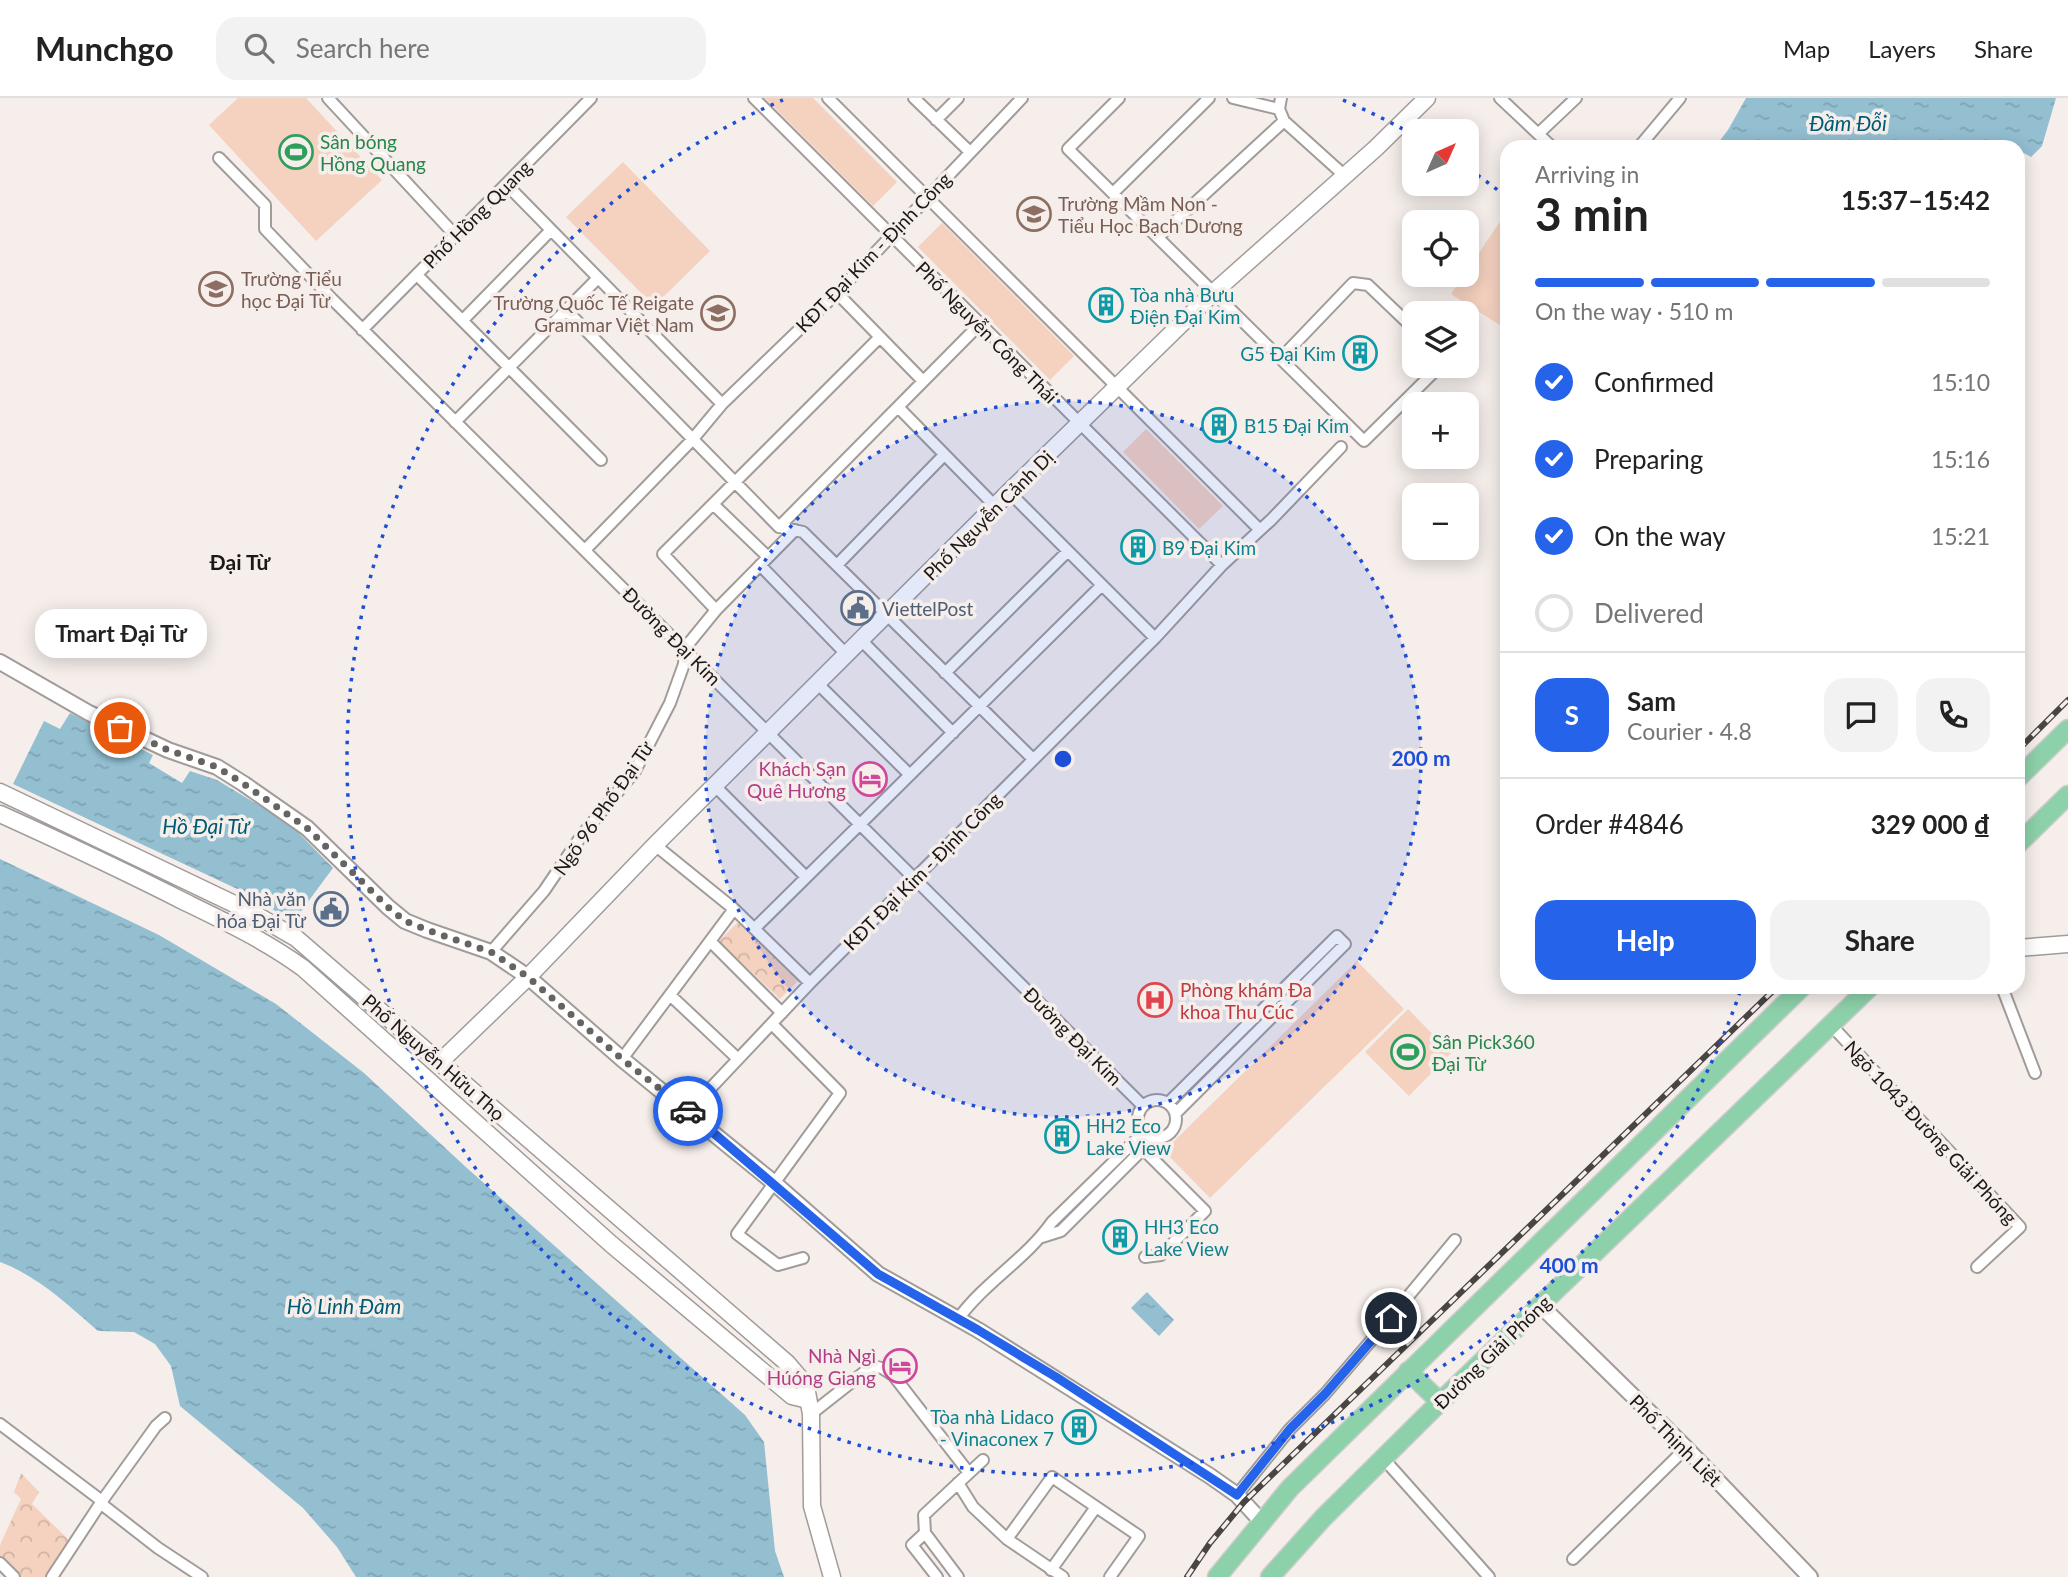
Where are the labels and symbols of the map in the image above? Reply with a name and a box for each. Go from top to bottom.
water label: Đầm Đỗi [1809,110,1887,135]
north arrow [1402,119,1479,196]
place label: Sân bóng Hồng Quang [320,130,426,175]
sports icon: Sân bóng Hồng Quang [277,133,315,171]
street label: Phố Hồng Quang [418,155,536,273]
street label: KĐT Đại Kim - Định Công [791,167,956,337]
place label: Trường Mầm Non - Tiểu Học Bạch Dương [1058,192,1243,237]
school or university icon: Trường Mầm Non - Tiểu Học Bạch Dương [1015,195,1053,233]
street label: Phố Nguyễn Công Thái [911,256,1063,408]
place label: Trường Tiểu học Đại Từ [241,267,342,312]
school or university icon: Trường Tiểu học Đại Từ [197,270,235,308]
place label: Tòa nhà Bưu Điện Đại Kim [1130,283,1240,328]
building icon: Tòa nhà Bưu Điện Đại Kim [1087,286,1125,324]
place label: Trường Quốc Tế Reigate Grammar Việt Nam [493,291,694,336]
school or university icon: Trường Quốc Tế Reigate Grammar Việt Nam [699,294,737,332]
building icon: G5 Đại Kim [1341,334,1379,372]
place label: G5 Đại Kim [1240,342,1336,365]
building icon: B15 Đại Kim [1200,406,1238,444]
place label: B15 Đại Kim [1244,414,1349,437]
street label: Phố Nguyễn Cảnh Dị [918,445,1058,585]
building icon: B9 Đại Kim [1119,528,1157,566]
place label: B9 Đại Kim [1162,536,1256,559]
district label: Đại Từ [209,549,272,574]
street label: Đường Đại Kim [618,582,726,690]
public building icon: ViettelPost [839,589,877,627]
place label: ViettelPost [882,597,974,620]
callout: Tmart Đại Từ [34,609,206,658]
pin [90,698,150,758]
street label: Ngõ 96 Phố Đại Từ [548,736,658,879]
text: 200 m [1391,745,1451,770]
centre of rings [1051,747,1075,771]
place label: Khách Sạn Quê Hương [747,757,846,802]
hotel icon: Khách Sạn Quê Hương [851,760,889,798]
street label: KĐT Đại Kim - Định Công [838,787,1006,955]
water label: Hồ Đại Từ [162,813,251,838]
place label: Nhà văn hóa Đại Từ [216,887,307,932]
public building icon: Nhà văn hóa Đại Từ [312,890,350,928]
place label: Phòng khám Đa khoa Thu Cúc [1180,978,1312,1023]
hospital icon: Phòng khám Đa khoa Thu Cúc [1136,981,1174,1019]
street label: Đường Đại Kim [1019,982,1127,1090]
street label: Phố Nguyễn Hữu Thọ [358,989,510,1125]
place label: Sân Pick360 Đại Từ [1432,1030,1535,1075]
sports icon: Sân Pick360 Đại Từ [1389,1033,1427,1071]
street label: Ngõ 1043 Đường Giải Phóng [1840,1036,2022,1229]
courier [653,1076,723,1146]
place label: HH2 Eco Lake View [1086,1114,1171,1159]
building icon: HH2 Eco Lake View [1043,1117,1081,1155]
place label: HH3 Eco Lake View [1144,1215,1229,1260]
building icon: HH3 Eco Lake View [1101,1218,1139,1256]
text: 400 m [1539,1252,1599,1277]
pin [1361,1288,1421,1348]
street label: Đường Giải Phóng [1429,1290,1555,1414]
water label: Hồ Linh Đàm [287,1293,401,1318]
place label: Nhà Ngì Húóng Giang [767,1344,876,1389]
hotel icon: Nhà Ngì Húóng Giang [881,1347,919,1385]
street label: Phố Thịnh Liệt [1625,1389,1727,1491]
place label: Tòa nhà Lidaco - Vinaconex 7 [930,1405,1054,1450]
building icon: Tòa nhà Lidaco - Vinaconex 7 [1060,1408,1098,1446]

